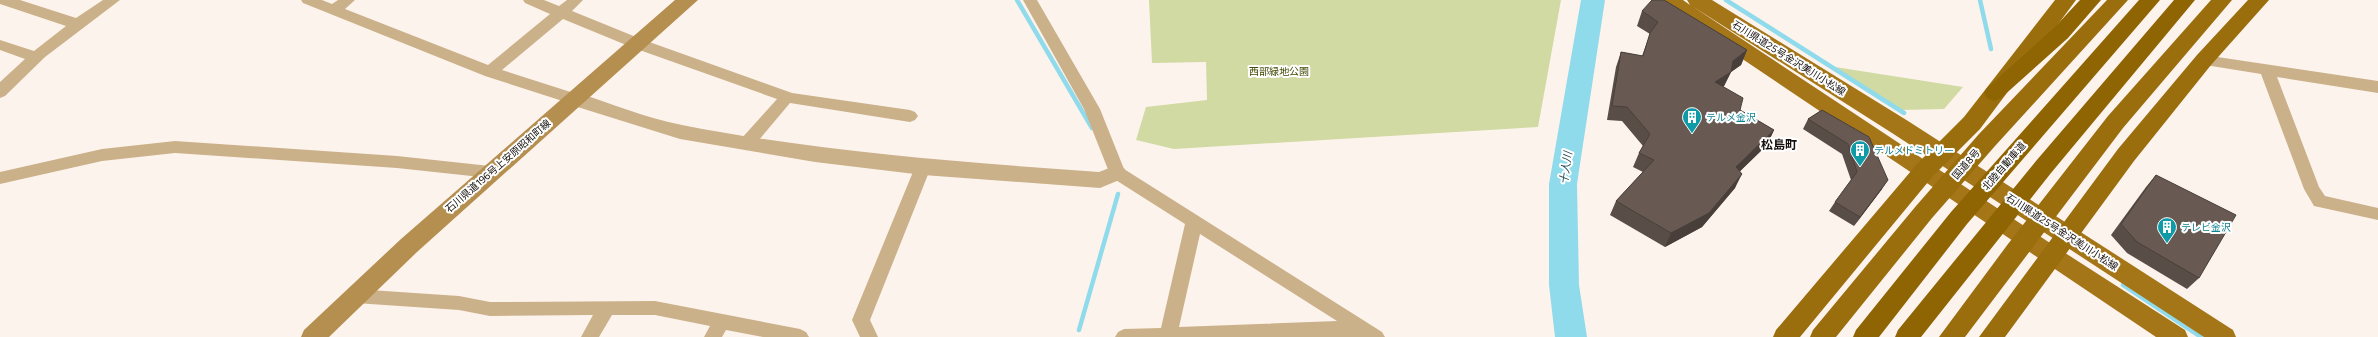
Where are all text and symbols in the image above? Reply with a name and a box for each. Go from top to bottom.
street label: 石川県道25号金沢美川小松線 [1730,18,1848,98]
park label: 西部緑地公園 [1249,65,1309,78]
building icon: テルメ金沢 [1681,106,1703,134]
place label: テルメ金沢 [1706,111,1756,124]
street label: 石川県道196号上安原昭和町線 [443,117,553,215]
district label: 松島町 [1761,138,1797,152]
building icon: テルメドミトリー [1849,139,1871,167]
street label: 北陸自動車道 [1979,139,2029,193]
place label: テルメドミトリー [1874,144,1954,157]
street label: 国道8号 [1949,146,1983,182]
water label: 十人川 [1557,150,1575,185]
street label: 石川県道25号金沢美川小松線 [2003,191,2121,273]
building icon: テレビ金沢 [2156,216,2178,244]
place label: テレビ金沢 [2181,221,2231,234]

